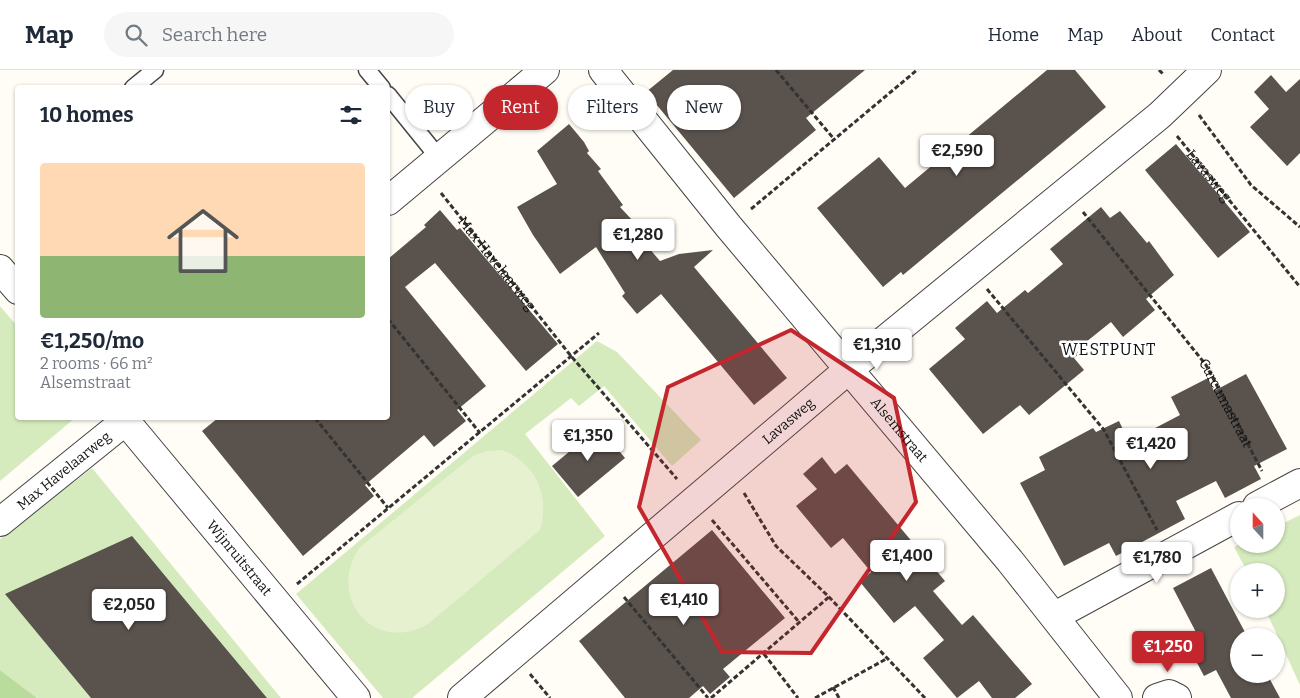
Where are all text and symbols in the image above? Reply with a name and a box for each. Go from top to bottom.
search box [104,12,454,57]
text: Map [25,21,74,49]
icon: search [122,21,150,49]
text: Search here [162,23,267,46]
text: Home [988,24,1039,46]
text: Map [1067,24,1103,46]
text: About [1131,24,1182,46]
text: Contact [1210,24,1275,46]
chip: Buy [405,85,473,130]
chip: Rent [483,85,558,130]
chip: Filters [568,85,657,130]
chip: New [667,85,741,130]
icon: filters [337,101,365,129]
text: 10 homes [40,102,134,128]
pin: €2,590 [916,134,998,177]
text: €2,590 [931,141,983,160]
street label: Lavasweg [1182,146,1235,206]
icon: home [158,196,248,286]
street label: Max Havelaarweg [454,213,539,314]
pin: €1,280 [597,218,679,261]
text: €1,280 [613,225,663,244]
text: €1,250/mo [40,328,144,354]
pin: €1,310 [836,328,918,371]
text: €1,310 [853,335,901,354]
district label: WESTPUNT [1062,340,1156,359]
text: 2 rooms · 66 m² [40,354,153,373]
street label: Curcumastraat [1195,355,1256,450]
text: Alsemstraat [40,373,131,392]
street label: Lavasweg [759,394,818,448]
street label: Alsemstraat [867,394,931,466]
pin: €1,350 [547,420,629,462]
text: €1,350 [563,426,613,445]
street label: Max Havelaarweg [14,428,115,514]
pin: €1,420 [1110,428,1192,470]
text: €1,420 [1126,434,1176,453]
north arrow [1230,498,1285,552]
map controls [1230,498,1285,683]
street label: Wijnruitstraat [203,517,275,599]
pin: €1,400 [866,540,948,582]
pin: €1,780 [1116,542,1198,584]
text: €1,400 [881,546,933,565]
text: €1,780 [1132,548,1182,567]
button: + [1230,563,1285,618]
pin: €1,410 [643,584,725,626]
pin: €2,050 [88,588,170,631]
text: €1,410 [660,590,708,609]
text: €2,050 [103,595,155,614]
button: − [1230,628,1285,683]
pin: €1,250 [1127,630,1209,673]
text: €1,250 [1143,637,1193,656]

